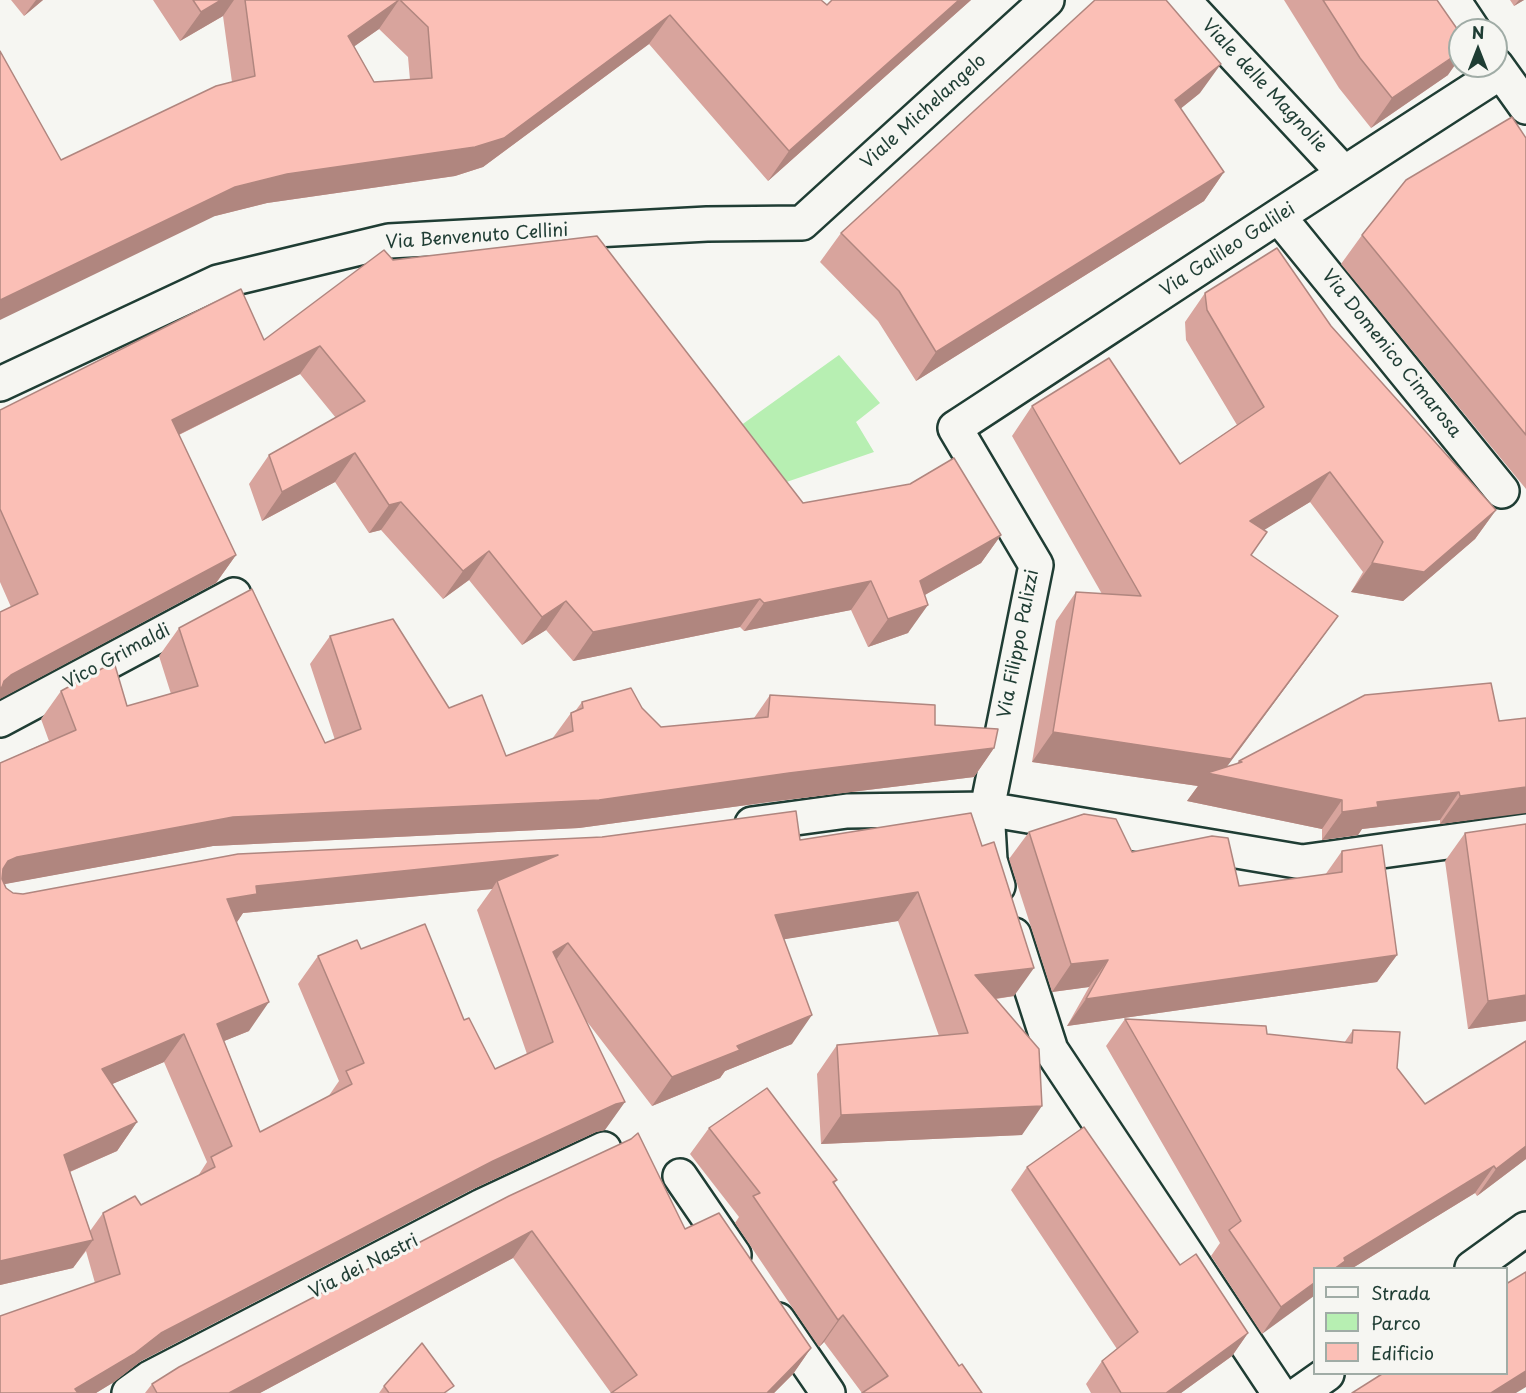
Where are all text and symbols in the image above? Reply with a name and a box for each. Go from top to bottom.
street label: Viale delle Magnolie [1197,15,1331,157]
north arrow [1448,18,1508,78]
text: N [1472,20,1484,44]
street label: Viale Michelangelo [857,50,991,174]
street label: Via Galileo Galilei [1157,198,1299,302]
street label: Via Benvenuto Cellini [385,220,569,254]
street label: Via Domenico Cimarosa [1317,266,1465,442]
street label: Via Filippo Palizzi [994,568,1044,720]
street label: Vico Grimaldi [60,620,174,694]
street label: Via dei Nastri [306,1230,422,1304]
legend [1313,1267,1508,1375]
text: Strada [1371,1279,1430,1306]
text: Parco [1371,1309,1421,1336]
text: Edificio [1371,1339,1434,1366]

